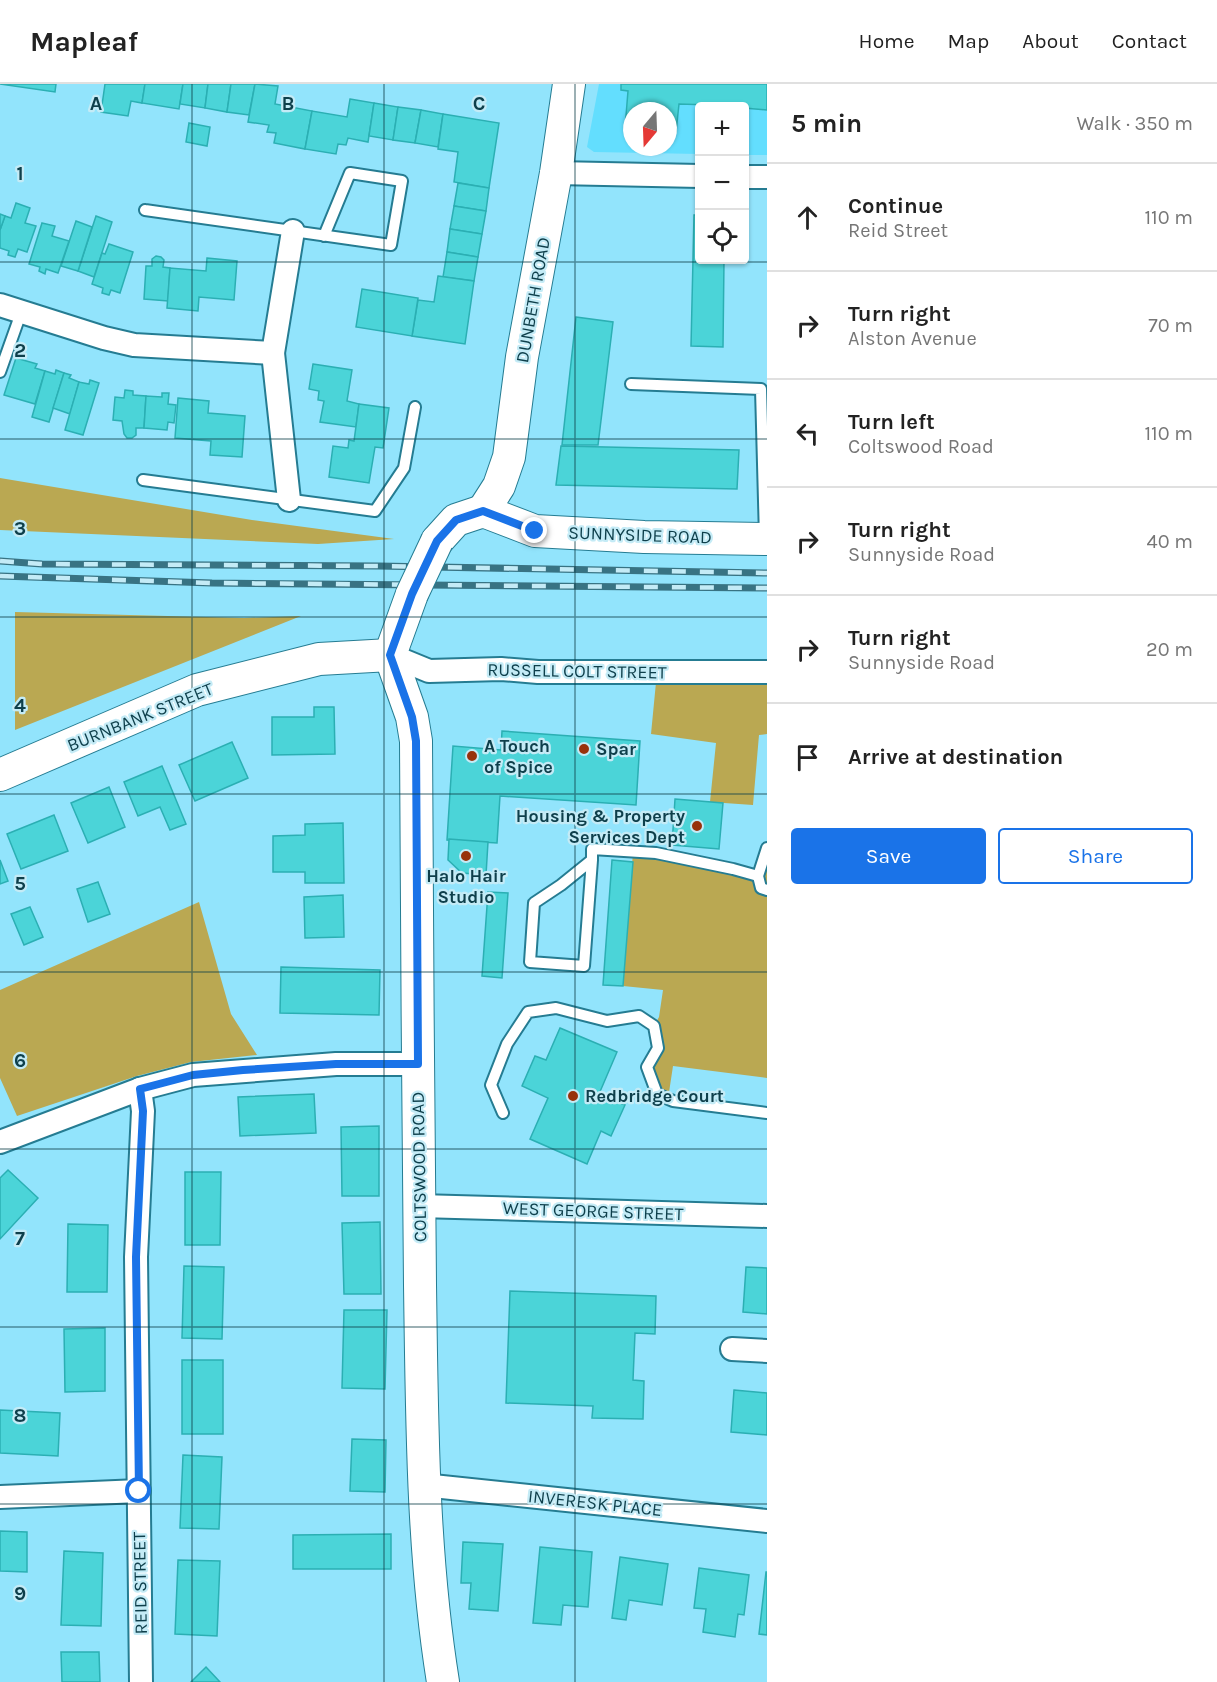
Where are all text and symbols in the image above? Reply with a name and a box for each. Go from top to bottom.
text: Mapleaf [30,25,138,58]
text: Home [859,29,915,53]
text: Map [948,29,989,53]
text: About [1022,29,1079,53]
text: Contact [1112,29,1187,53]
text: A [90,92,103,115]
text: B [282,92,294,115]
text: C [473,92,485,115]
north arrow [623,102,677,156]
map controls [695,102,749,264]
button: + [695,102,749,156]
text: 5 min [791,108,862,139]
text: Walk · 350 m [1076,112,1193,135]
button: − [695,156,749,210]
text: 1 [16,162,24,185]
text: Continue [848,193,943,219]
icon: ahead [791,201,824,234]
text: 110 m [1144,206,1193,229]
button: locate [695,210,749,264]
text: Reid Street [848,219,948,242]
street label: DUNBETH ROAD [511,235,555,365]
text: Turn right [848,301,951,327]
icon: right [791,309,824,342]
text: 70 m [1148,314,1193,337]
text: Alston Avenue [848,327,977,350]
text: 2 [14,339,26,362]
text: Turn left [848,409,935,435]
icon: left [791,417,824,450]
text: 110 m [1144,422,1193,445]
text: Coltswood Road [848,435,994,458]
text: 3 [14,517,26,540]
route end [521,517,547,543]
text: Turn right [848,517,951,543]
street label: SUNNYSIDE ROAD [568,521,712,549]
icon: right [791,525,824,558]
text: 40 m [1147,530,1193,553]
text: Sunnyside Road [848,543,995,566]
text: Turn right [848,625,951,651]
icon: right [791,633,824,666]
text: 20 m [1146,638,1193,661]
text: Sunnyside Road [848,651,995,674]
street label: RUSSELL COLT STREET [487,658,667,684]
street label: BURNBANK STREET [64,678,216,756]
text: 4 [14,694,26,717]
place label: A Touch of Spice [484,735,553,778]
place label: Spar [596,738,636,760]
icon: arrive [791,741,824,774]
marker: Spar [577,742,591,756]
text: Arrive at destination [848,744,1063,770]
marker: A Touch of Spice [465,749,479,763]
place label: Housing & Property Services Dept [516,805,685,848]
marker: Housing & Property Services Dept [690,819,704,833]
button: Save [791,828,986,884]
button: Share [998,828,1193,884]
marker: Halo Hair Studio [459,849,473,863]
place label: Halo Hair Studio [426,865,506,908]
text: 5 [14,872,26,895]
text: 6 [14,1049,26,1072]
place label: Redbridge Court [585,1085,724,1107]
marker: Redbridge Court [566,1089,580,1103]
street label: COLTSWOOD ROAD [407,1092,431,1242]
street label: WEST GEORGE STREET [502,1197,684,1225]
text: 7 [15,1227,25,1250]
text: 8 [14,1404,26,1427]
route start [125,1477,151,1503]
street label: INVERESK PLACE [527,1485,663,1521]
street label: REID STREET [128,1532,152,1634]
text: 9 [14,1582,26,1605]

